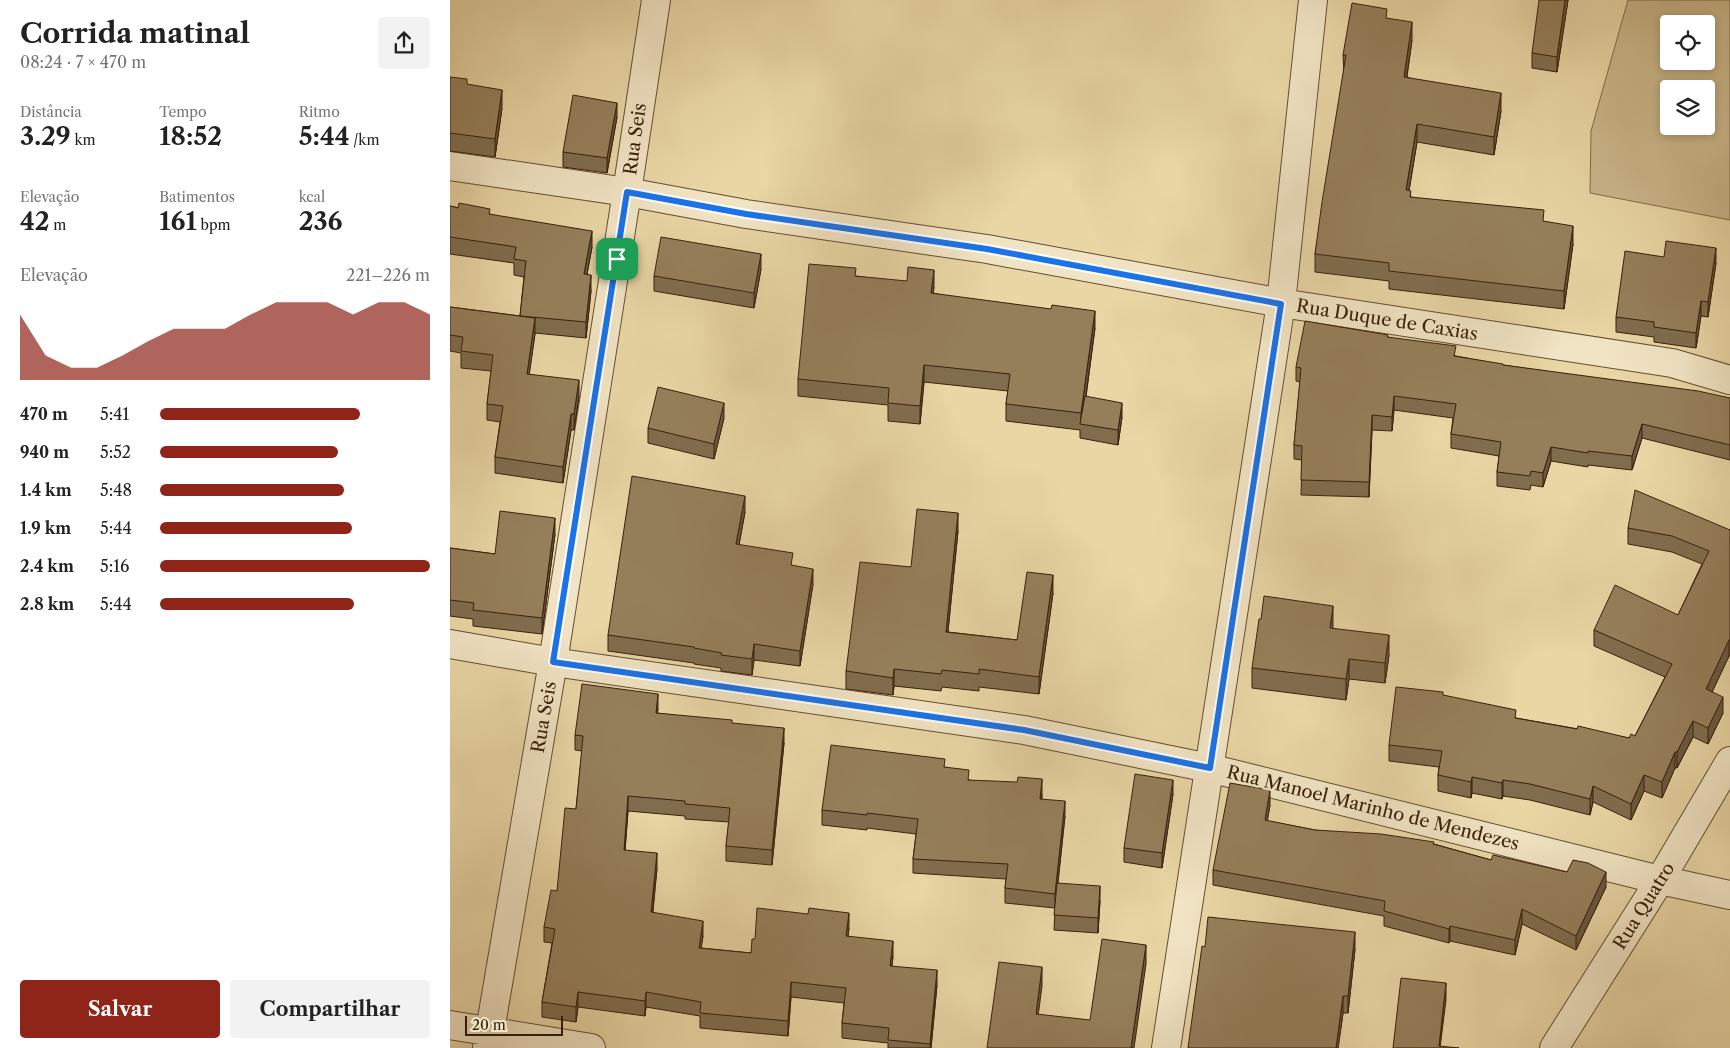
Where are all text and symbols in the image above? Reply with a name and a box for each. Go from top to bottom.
map controls [1660,15,1715,135]
button: locate [1660,15,1715,70]
text: Corrida matinal [20,16,250,50]
button: share [378,17,430,69]
text: 08:24 · 7 × 470 m [20,52,146,72]
button: layers [1660,80,1715,135]
street label: Rua Seis [619,102,651,176]
text: Distância [20,103,82,121]
text: Tempo [159,103,207,121]
text: Ritmo [299,103,340,121]
text: 3.29 [20,121,71,152]
text: 18:52 [159,121,222,152]
text: 5:44 [299,121,350,152]
text: km [71,131,96,149]
text: /km [350,131,379,149]
text: Elevação [20,188,79,206]
text: Batimentos [159,188,235,206]
text: kcal [299,188,325,206]
text: 42 [20,206,50,237]
text: 161 [159,206,197,237]
text: 236 [299,206,342,237]
text: m [50,216,66,234]
text: bpm [197,216,231,234]
pin [596,238,638,280]
icon: arrive [603,245,631,273]
text: Elevação [20,265,88,285]
text: 221–226 m [346,265,430,285]
street label: Rua Duque de Caxias [1295,295,1479,345]
text: 470 m [20,404,68,424]
text: 5:41 [100,404,129,424]
text: 940 m [20,442,69,462]
text: 5:52 [100,442,131,462]
text: 1.4 km [20,480,72,500]
text: 5:48 [100,480,132,500]
text: 1.9 km [20,518,71,538]
text: 5:44 [100,518,132,538]
text: 2.4 km [20,556,74,576]
text: 5:16 [100,556,129,576]
text: 2.8 km [20,594,74,614]
text: 5:44 [100,594,132,614]
street label: Rua Seis [527,679,561,755]
street label: Rua Manoel Marinho de Mendezes [1225,761,1521,855]
street label: Rua Quatro [1609,858,1679,954]
button: Salvar [20,980,220,1038]
button: Compartilhar [230,980,430,1038]
scale bar [465,1013,562,1036]
text: 20 m [472,1016,506,1034]

